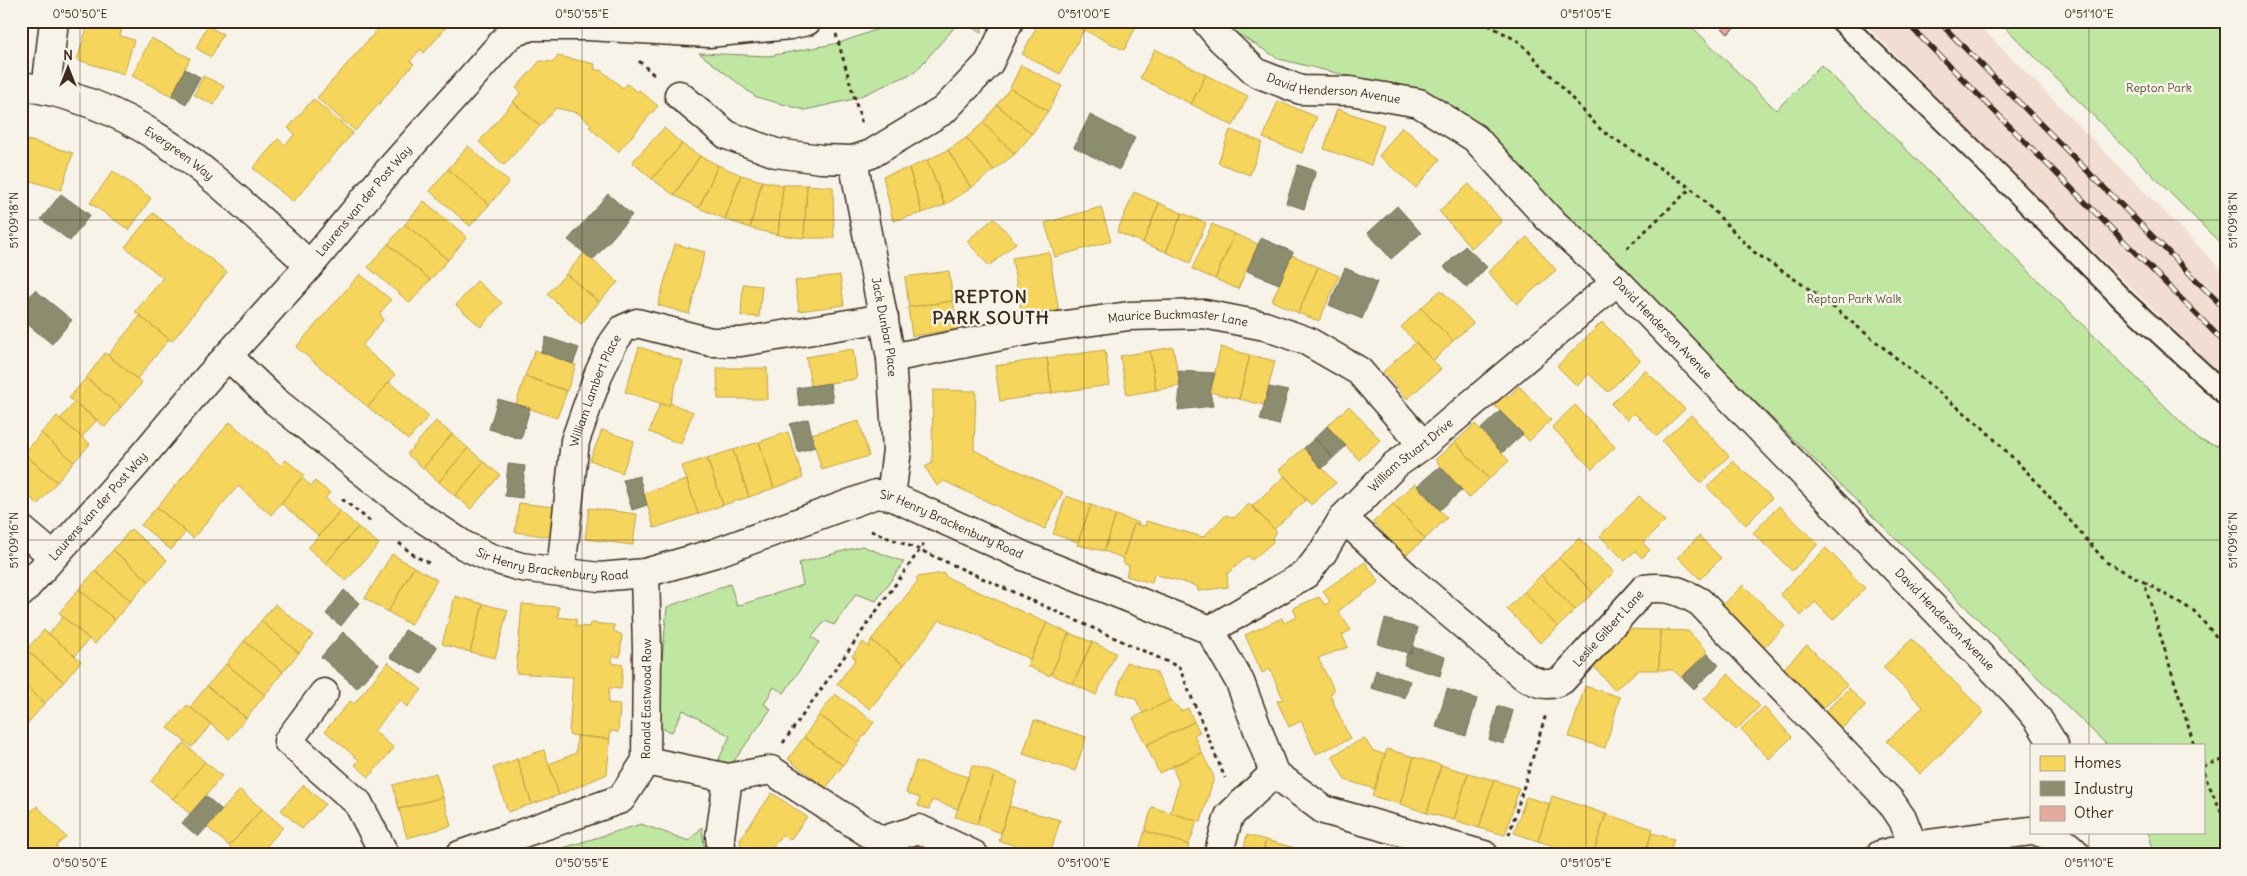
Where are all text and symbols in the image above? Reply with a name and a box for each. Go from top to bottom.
text: 0°50'50"E [53,6,107,21]
text: 0°50'55"E [555,6,609,21]
text: 0°51'00"E [1058,6,1110,21]
text: 0°51'05"E [1560,6,1612,21]
text: 0°51'10"E [2064,6,2114,21]
north arrow [42,42,92,92]
text: N [63,46,73,64]
street label: David Henderson Avenue [1265,69,1402,107]
park label: Repton Park [2126,80,2192,95]
street label: Evergreen Way [142,123,217,183]
street label: Laurens van der Post Way [313,142,415,259]
text: 51°09'18"N [6,192,21,248]
text: 51°09'18"N [2225,192,2240,248]
street label: David Henderson Avenue [1610,273,1715,382]
street label: Jack Dunbar Place [869,276,900,377]
district label: REPTON PARK SOUTH [932,285,1050,329]
park label: Repton Park Walk [1806,291,1902,306]
street label: Maurice Buckmaster Lane [1107,306,1249,330]
street label: William Lambert Place [566,331,624,447]
street label: William Stuart Drive [1365,415,1456,495]
street label: Laurens van der Post Way [45,448,150,563]
street label: Sir Henry Brackenbury Road [879,487,1026,562]
text: 51°09'16"N [6,512,21,568]
text: 51°09'16"N [2225,512,2240,568]
street label: Sir Henry Brackenbury Road [474,544,629,584]
street label: David Henderson Avenue [1892,565,1998,673]
street label: Leslie Gilbert Lane [1570,586,1647,670]
street label: Ronald Eastwood Row [638,638,654,759]
legend [2030,744,2204,834]
text: Homes [2074,753,2121,772]
text: Industry [2074,779,2133,798]
text: Other [2074,803,2114,822]
text: 0°50'50"E [53,855,107,870]
text: 0°50'55"E [555,855,609,870]
text: 0°51'00"E [1058,855,1110,870]
text: 0°51'05"E [1560,855,1612,870]
text: 0°51'10"E [2064,855,2114,870]

